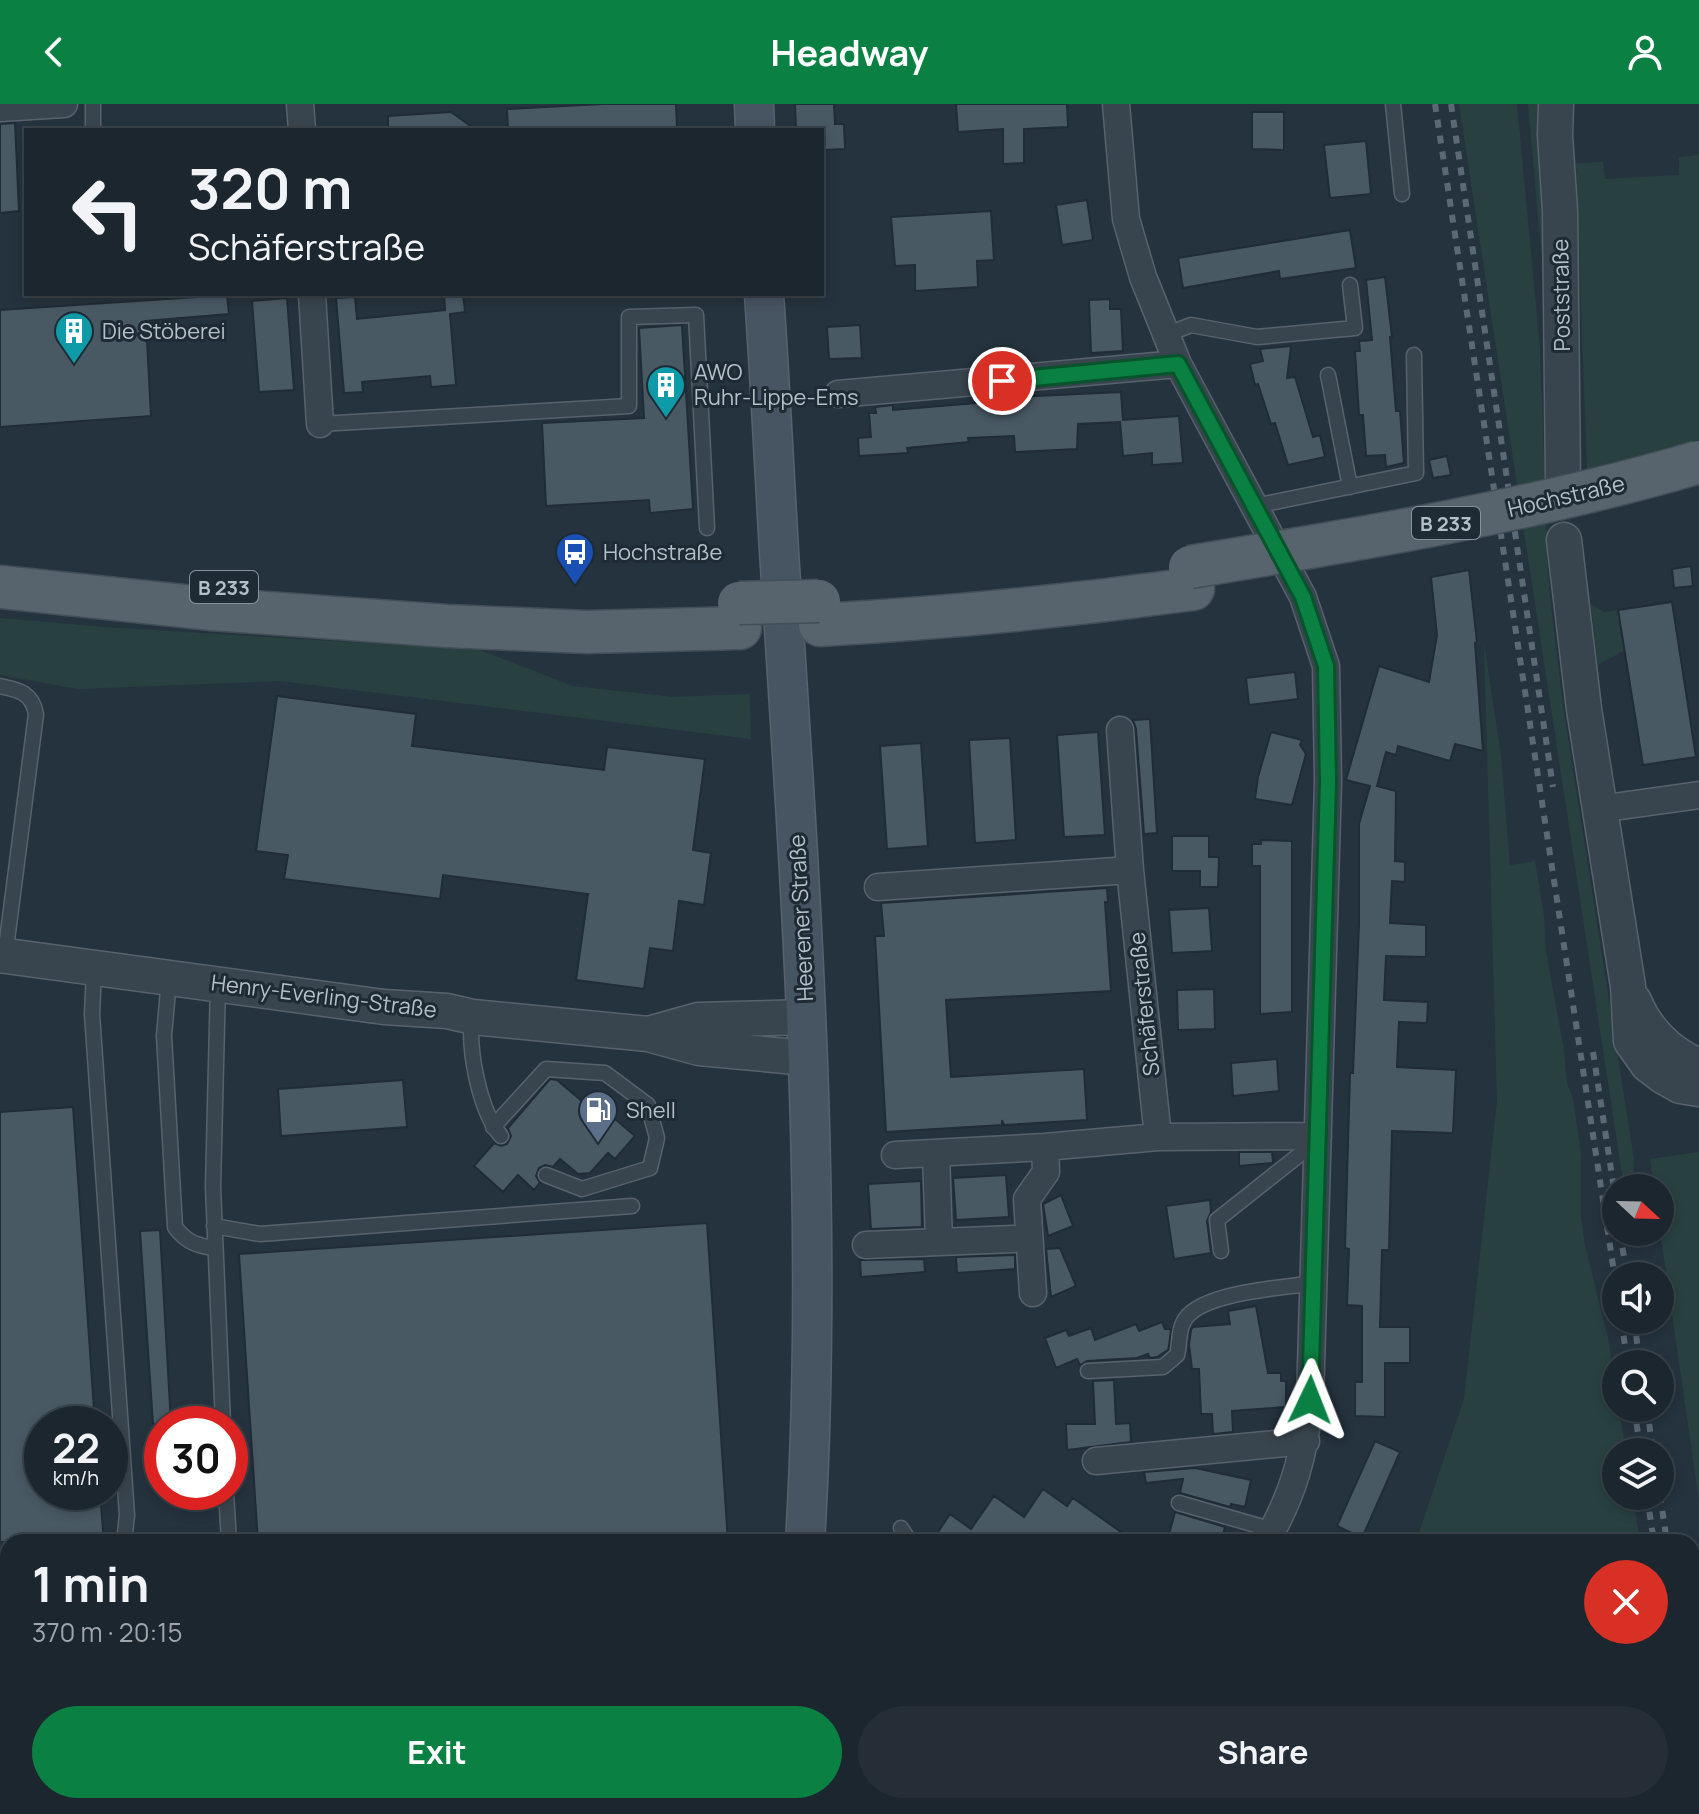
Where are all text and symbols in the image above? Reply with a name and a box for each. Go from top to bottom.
text: Headway [771,28,928,77]
icon: back [32,30,76,74]
icon: person [1623,30,1667,74]
text: 320 m [188,149,352,226]
icon: left [56,160,160,264]
text: Schäferstraße [188,222,425,271]
street label: Poststraße [1545,238,1577,352]
building icon: Die Stöberei [53,310,95,365]
place label: Die Stöberei [102,316,226,346]
pin [968,347,1036,415]
place label: AWO Ruhr-Lippe-Ems [694,357,858,412]
icon: arrive [980,359,1024,403]
building icon: AWO Ruhr-Lippe-Ems [645,364,687,419]
street label: Hochstraße [1504,468,1628,524]
road number: B 233 [1412,507,1480,539]
bus stop icon: Hochstraße [554,531,596,586]
place label: Hochstraße [603,537,723,567]
road number: B 233 [190,571,258,603]
street label: Heerener Straße [782,834,820,1002]
street label: Schäferstraße [1121,930,1166,1078]
street label: Henry-Everling-Straße [209,967,439,1025]
fuel station icon: Shell [577,1089,619,1144]
place label: Shell [626,1095,676,1125]
north arrow [1602,1174,1674,1246]
map controls [1602,1174,1674,1510]
button: sound [1602,1262,1674,1334]
button: search [1602,1350,1674,1422]
position arrow [1268,1358,1352,1442]
speed limit sign: 30 [144,1406,248,1510]
text: 22 [52,1420,100,1475]
button: layers [1602,1438,1674,1510]
text: km/h [53,1464,99,1491]
text: 1 min [32,1551,149,1616]
button: close [1584,1560,1668,1644]
text: 370 m · 20:15 [32,1614,182,1650]
button: Exit [32,1706,842,1798]
button: Share [858,1706,1668,1798]

